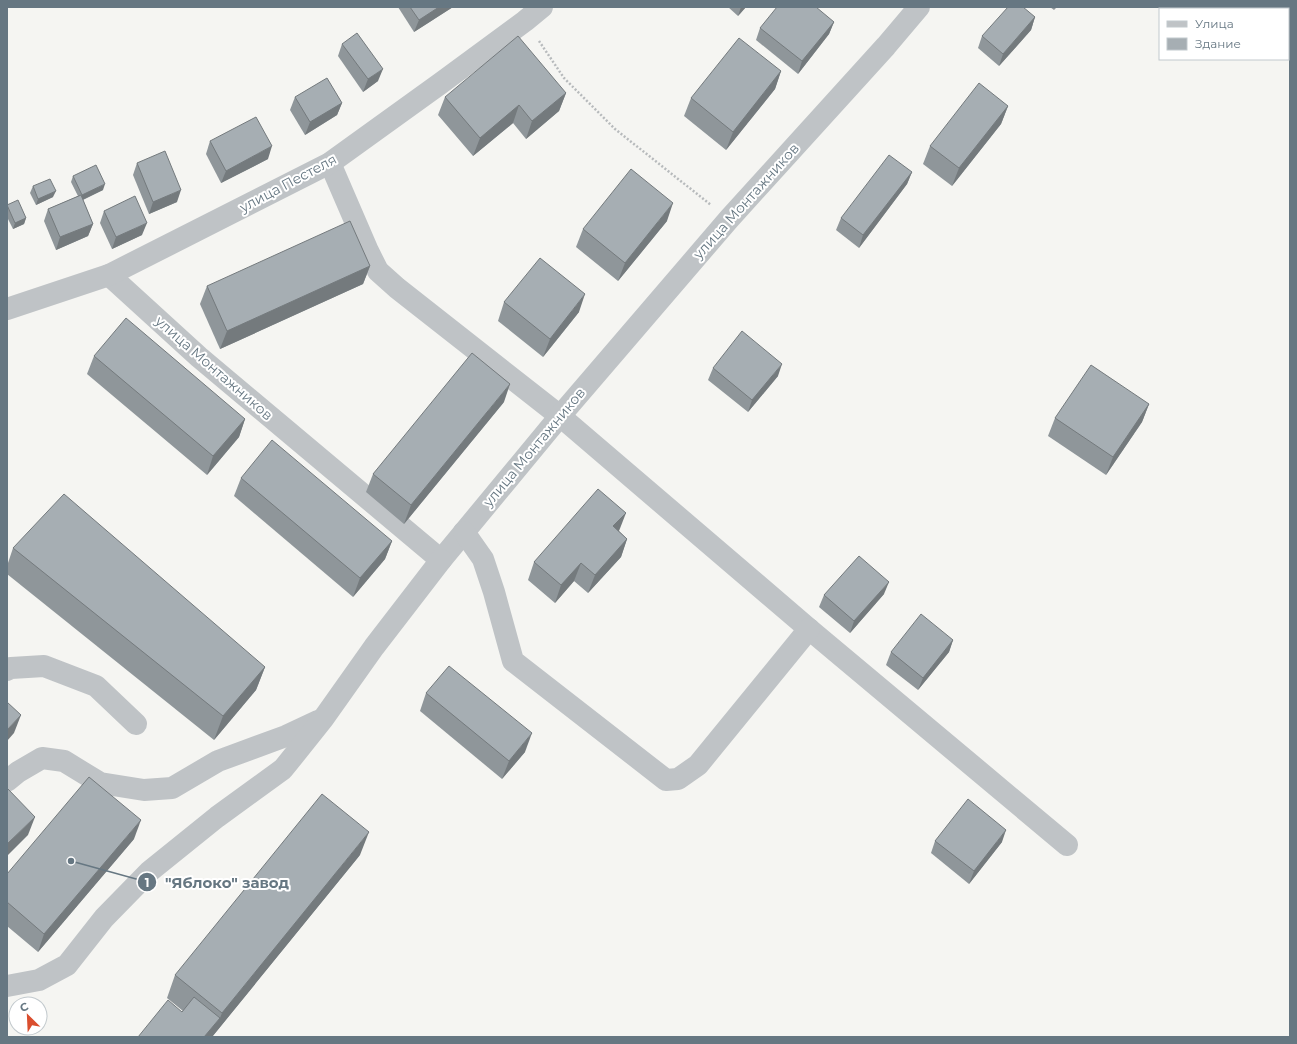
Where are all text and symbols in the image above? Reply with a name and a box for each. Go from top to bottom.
legend [1159,8,1289,60]
text: Улица [1195,16,1234,31]
text: Здание [1195,36,1241,51]
street label: улица Монтажников [688,139,803,263]
street label: улица Пестеля [235,150,340,217]
street label: улица Монтажников [151,311,276,424]
street label: улица Монтажников [478,384,589,511]
callout: "Яблоко" завод [137,869,297,896]
text: "Яблоко" завод [165,873,290,892]
text: 1 [145,875,149,890]
north arrow [8,996,48,1036]
text: С [17,999,30,1015]

